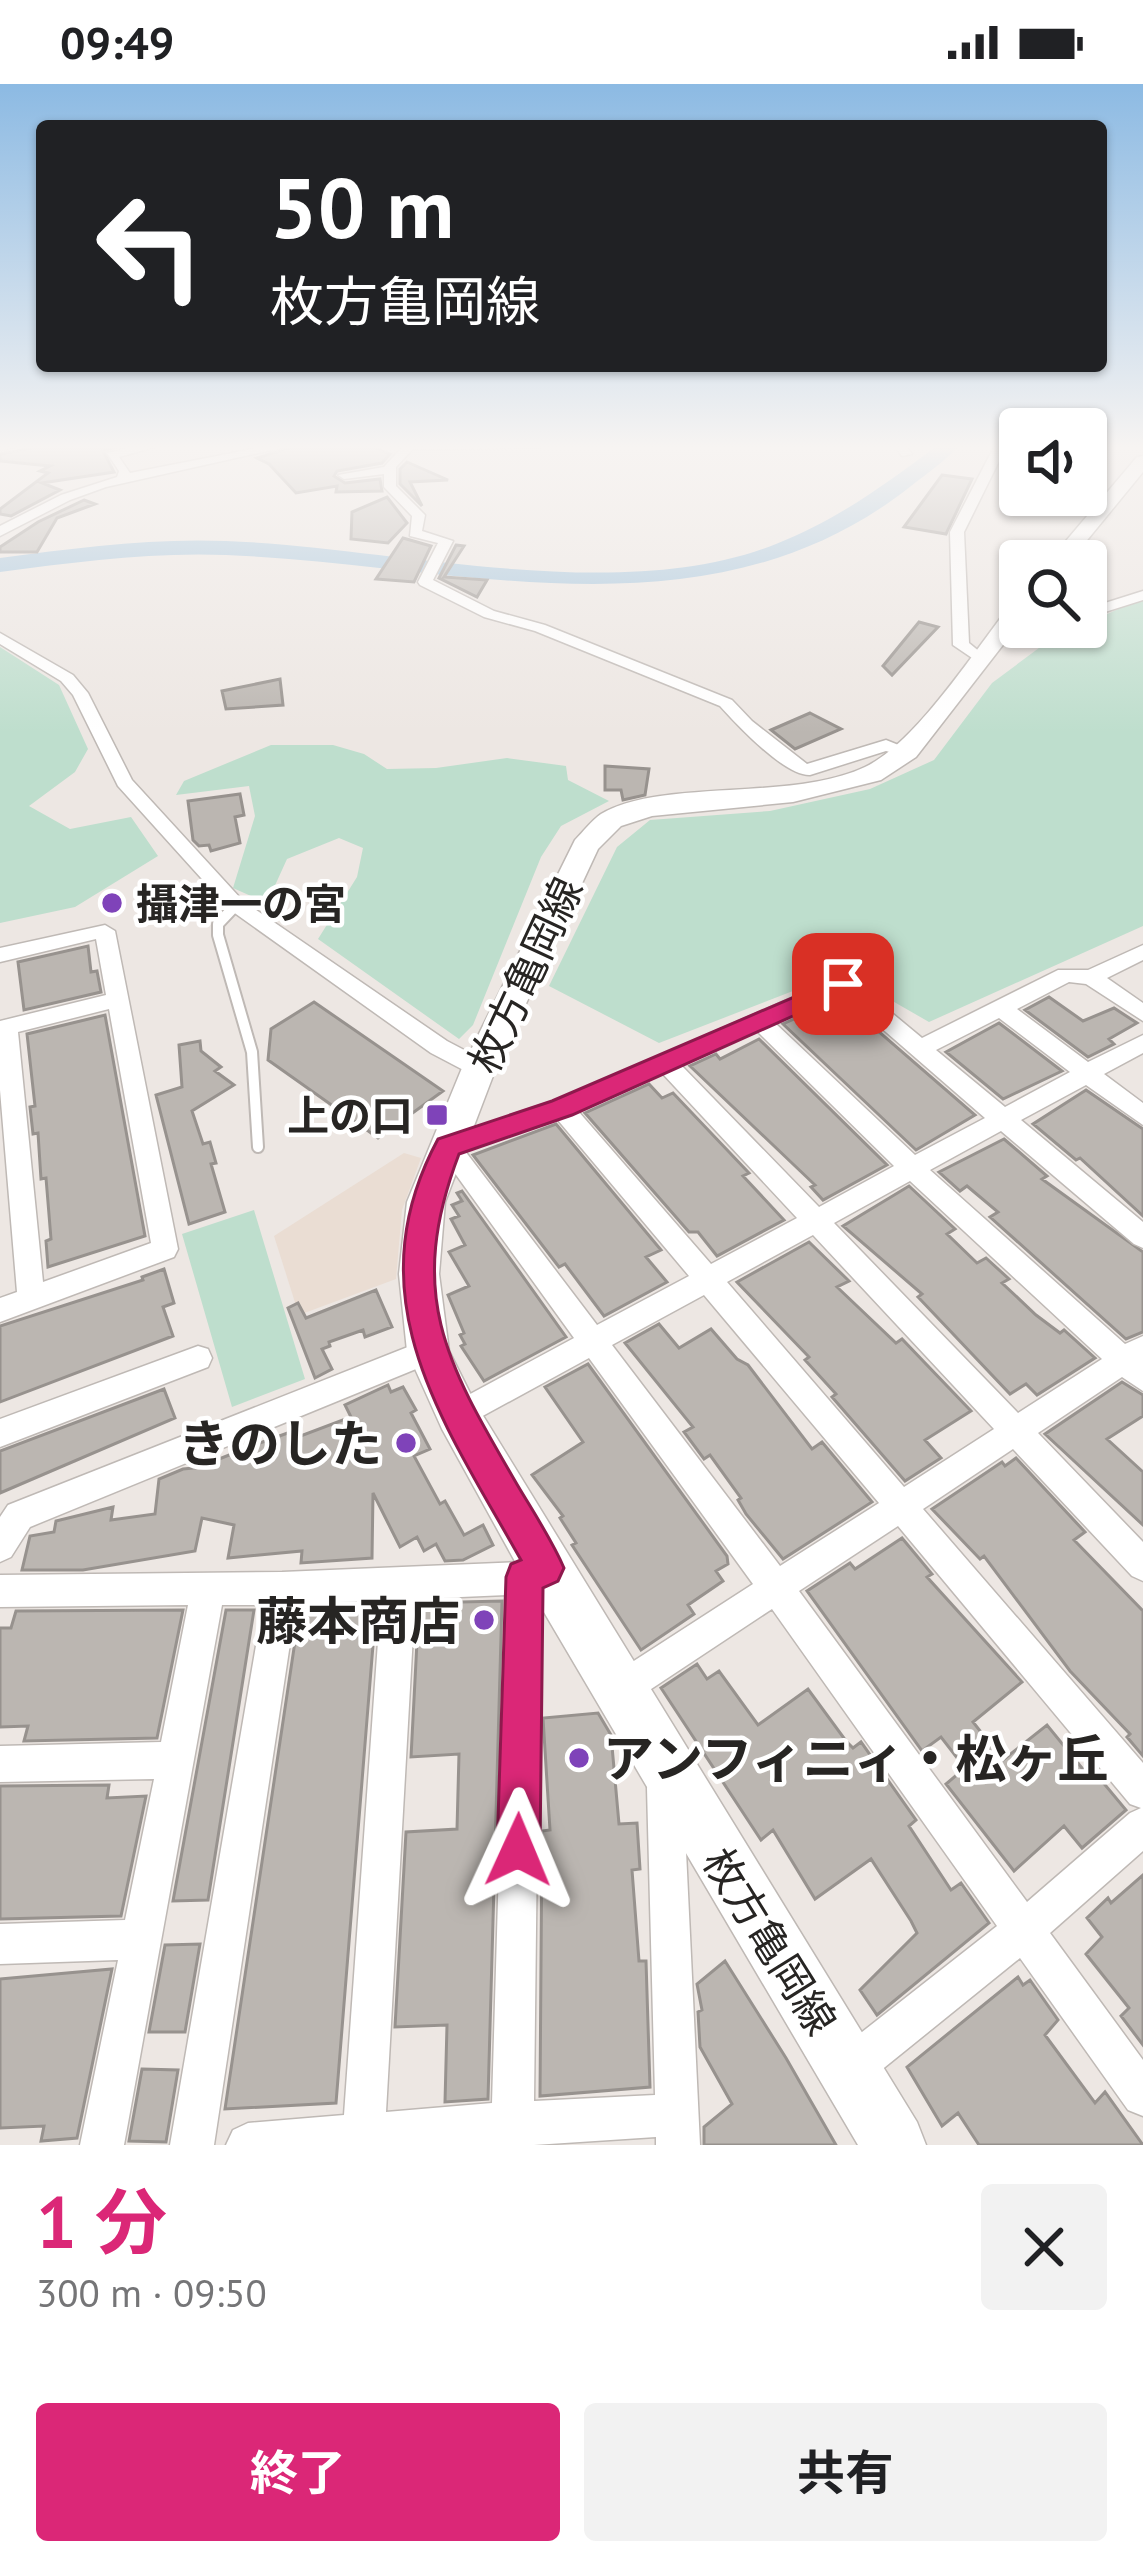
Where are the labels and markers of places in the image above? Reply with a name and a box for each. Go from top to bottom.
place label: 攝津一の宮 [136,876,346,931]
marker: 攝津一の宮 [99,890,125,916]
pin [792,933,894,1035]
place label: 上の口 [287,1088,413,1143]
marker: 上の口 [424,1102,450,1128]
place label: きのした [178,1410,382,1476]
marker: きのした [393,1430,419,1456]
place label: 藤本商店 [256,1587,460,1653]
marker: 藤本商店 [471,1607,497,1633]
place label: アンフィニィ・松ヶ丘 [603,1725,1108,1791]
marker: アンフィニィ・松ヶ丘 [566,1745,592,1771]

